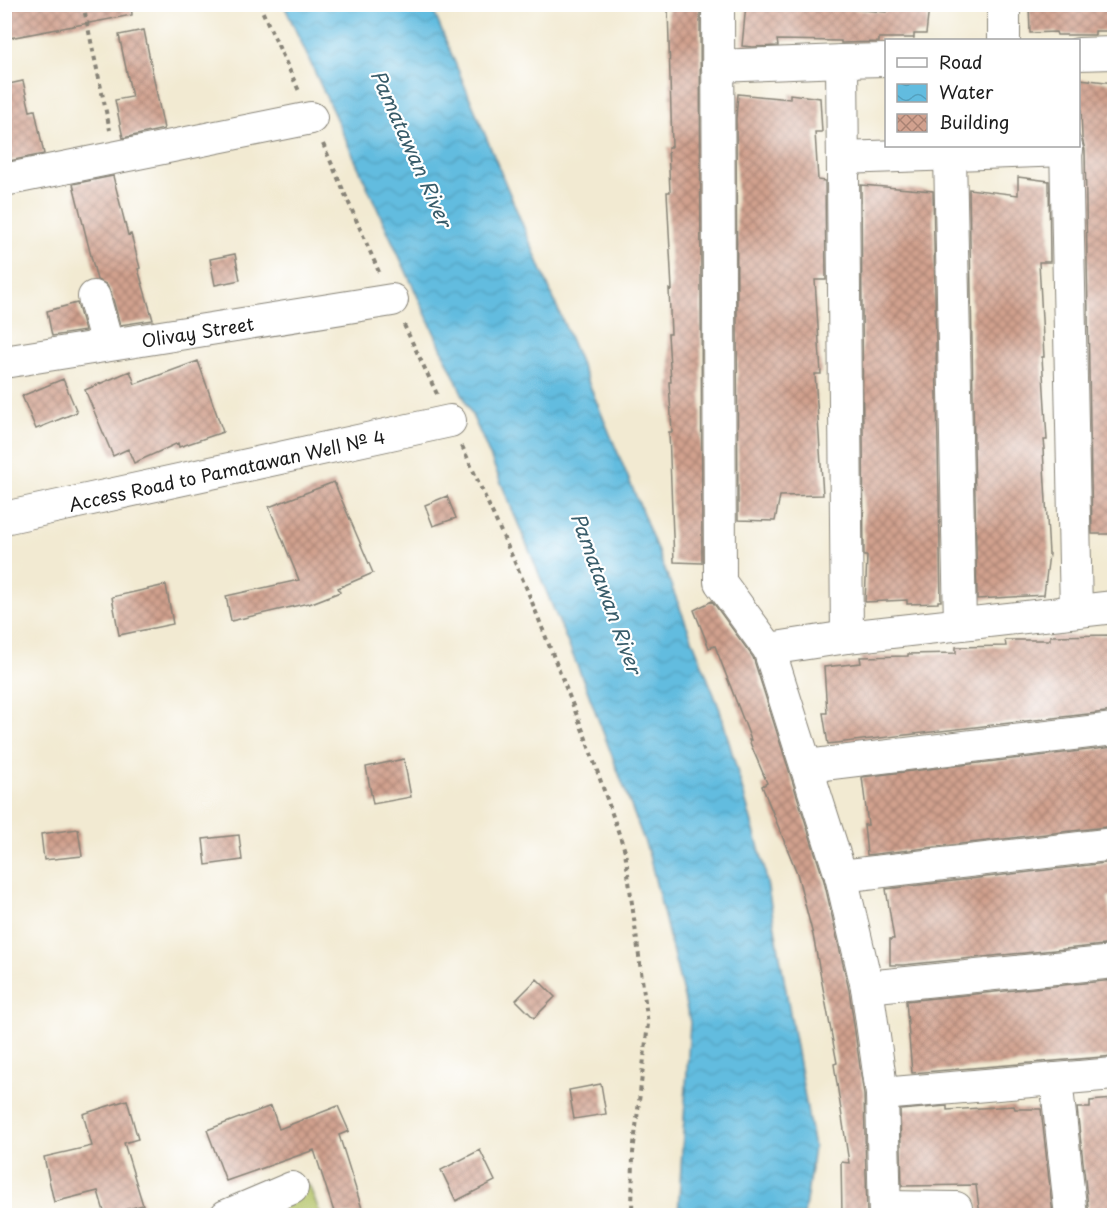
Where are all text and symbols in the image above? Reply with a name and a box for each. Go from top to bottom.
legend [885,39,1080,147]
text: Road [939,48,983,75]
water label: Pamatawan River [364,65,461,234]
text: Water [939,78,994,105]
text: Building [939,108,1009,135]
street label: Olivay Street [139,309,256,353]
street label: Access Road to Pamatawan Well № 4 [66,422,388,517]
water label: Pamatawan River [564,508,651,680]

